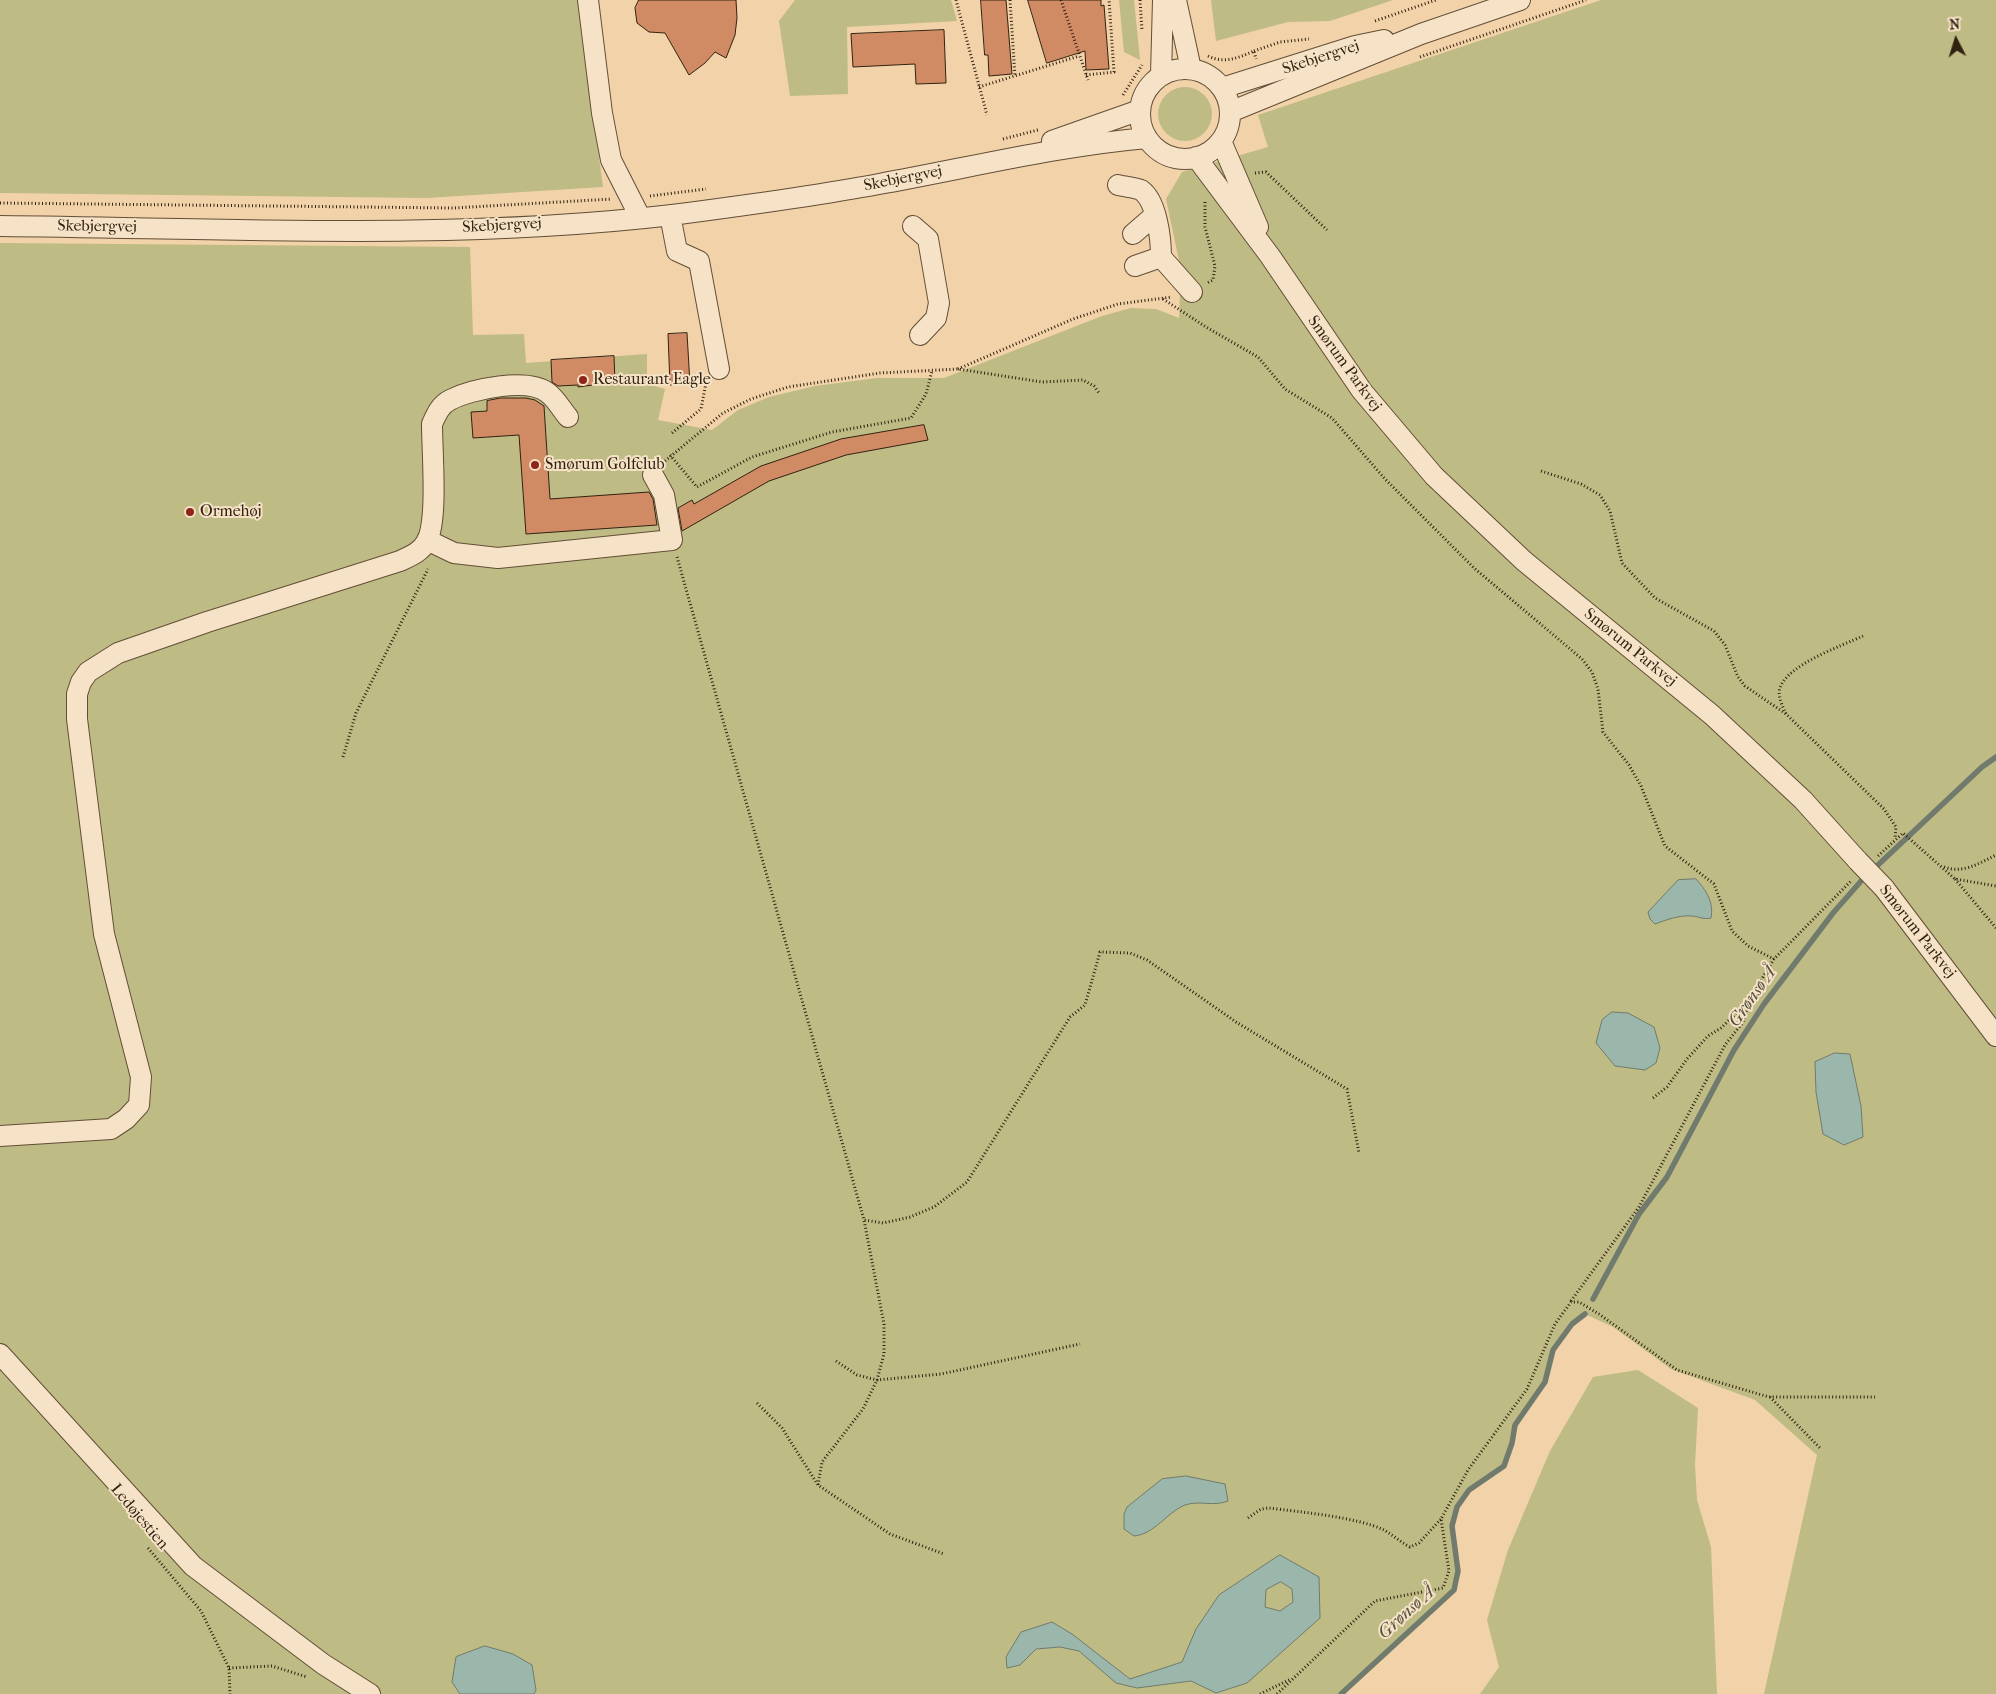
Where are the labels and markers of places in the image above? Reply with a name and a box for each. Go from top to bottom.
place label: Restaurant Eagle [593,370,711,390]
marker: Restaurant Eagle [577,374,589,386]
place label: Smørum Golfclub [545,455,665,475]
marker: Smørum Golfclub [529,459,541,471]
place label: Ormehøj [200,502,262,522]
marker: Ormehøj [184,506,196,518]

